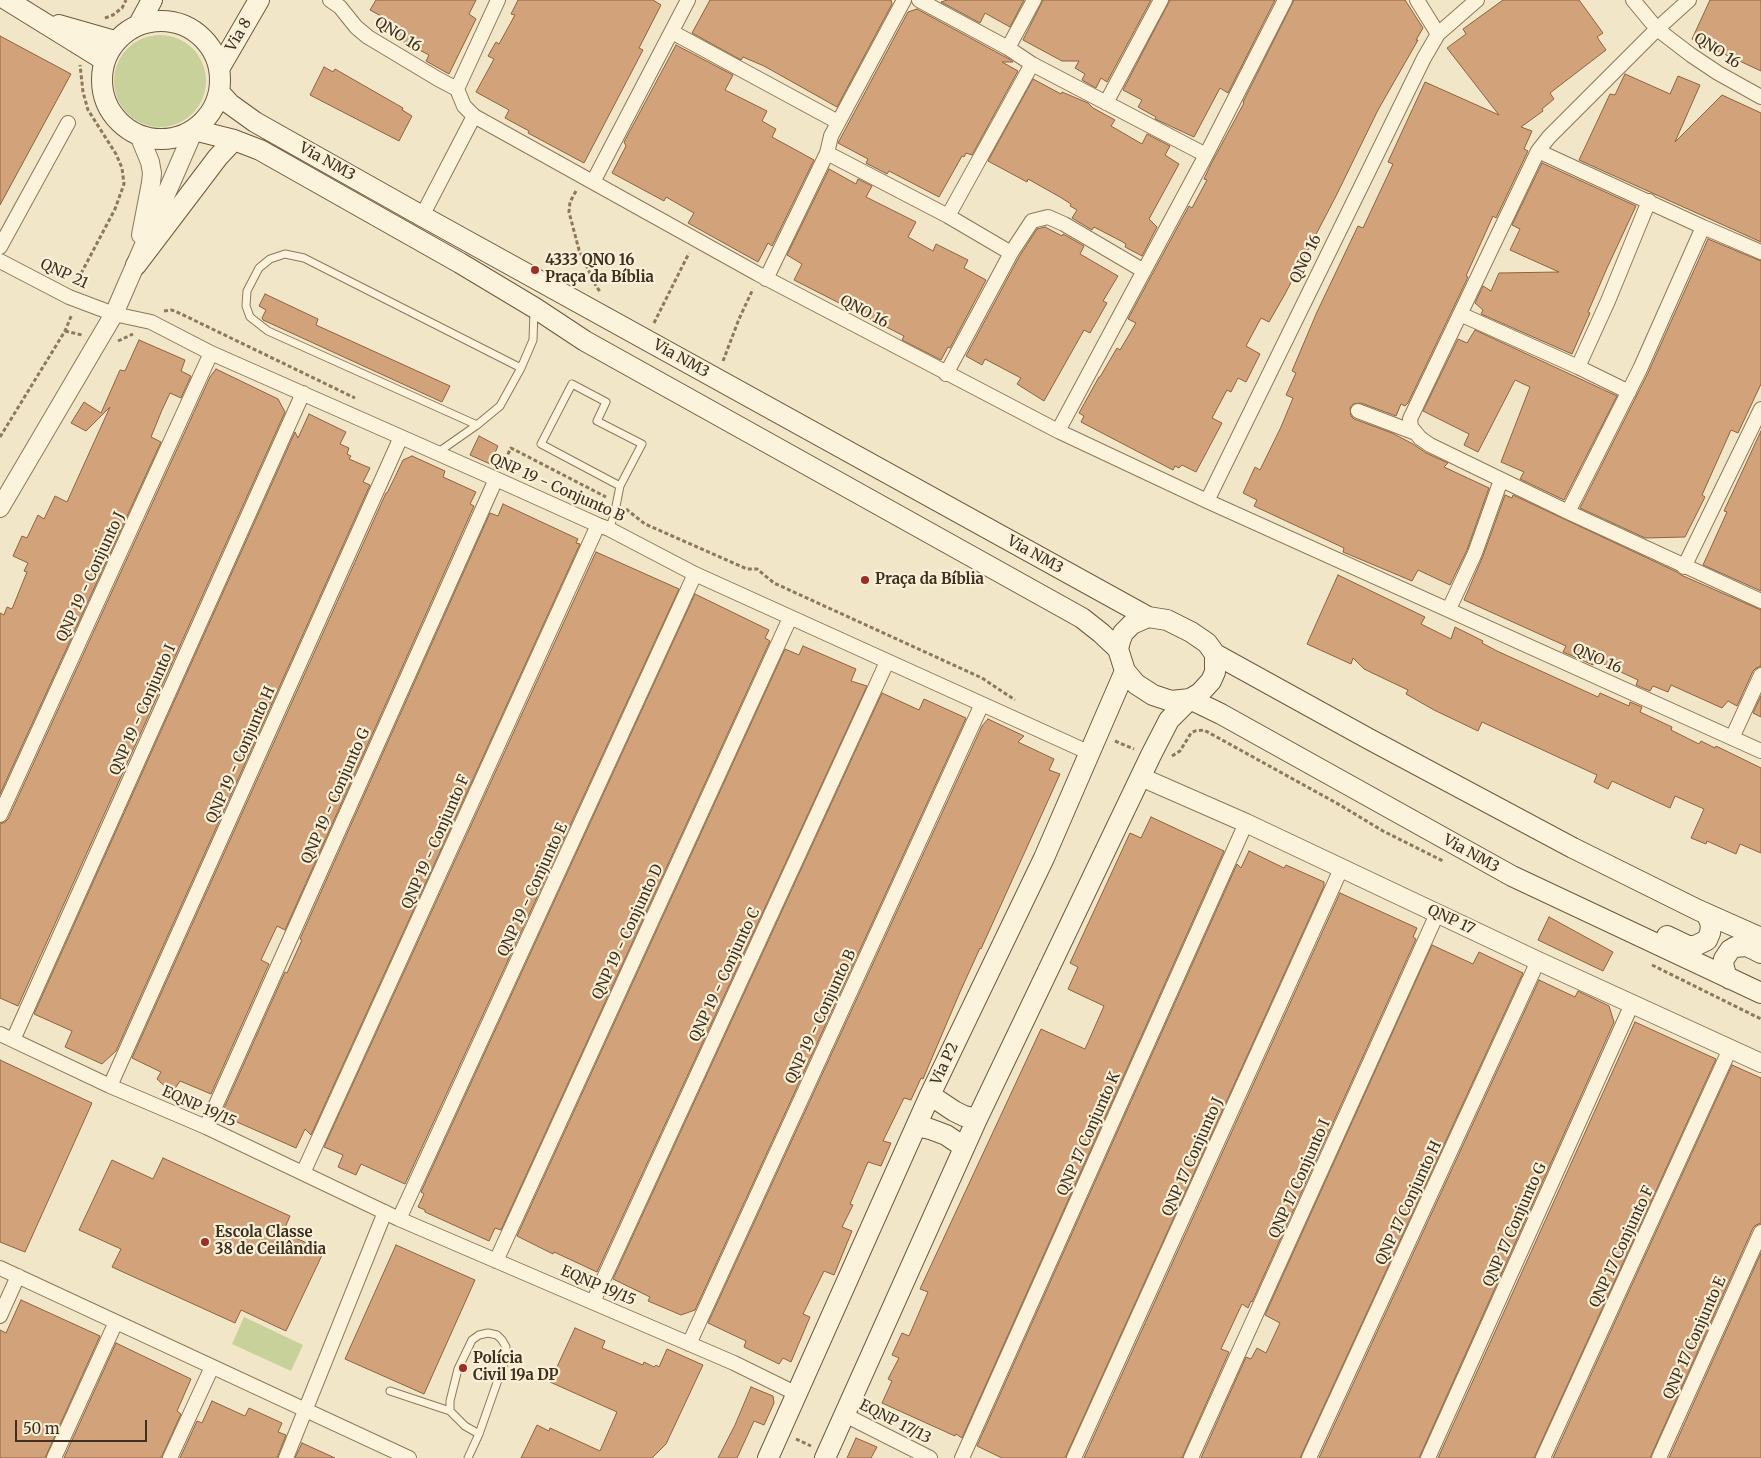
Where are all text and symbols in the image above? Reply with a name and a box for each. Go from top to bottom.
street label: QNO 16 [371,14,425,56]
street label: Via 8 [222,15,256,55]
street label: QNO 16 [1690,29,1744,73]
street label: Via NM3 [296,139,358,185]
street label: QNO 16 [1287,232,1325,286]
place label: 4333 QNO 16 Praça da Bíblia [545,252,654,287]
street label: QNP 21 [37,255,91,293]
marker: 4333 QNO 16 Praça da Bíblia [529,264,541,276]
street label: QNO 16 [837,292,891,332]
street label: Via NM3 [650,336,712,382]
street label: QNP 19 - Conjunto B [487,450,627,526]
street label: QNP 19 - Conjunto J [53,509,129,645]
street label: Via NM3 [1004,532,1066,578]
place label: Praça da Bíblia [875,571,984,589]
marker: Praça da Bíblia [859,574,871,586]
street label: QNO 16 [1570,640,1624,678]
street label: QNP 19 - Conjunto I [106,642,180,778]
street label: QNP 19 - Conjunto H [203,684,279,826]
street label: QNP 19 - Conjunto G [298,725,374,867]
street label: QNP 19 - Conjunto F [398,772,474,912]
street label: QNP 19 - Conjunto E [494,820,572,960]
street label: Via NM3 [1440,831,1502,877]
street label: QNP 19 - Conjunto D [589,862,667,1002]
street label: QNP 17 [1425,901,1477,939]
street label: QNP 19 - Conjunto C [686,905,764,1045]
street label: QNP 19 - Conjunto B [782,947,860,1087]
street label: Via P2 [927,1040,963,1088]
street label: QNP 17 Conjunto K [1054,1069,1124,1199]
street label: EQNP 19/15 [159,1083,239,1131]
street label: QNP 17 Conjunto J [1159,1095,1227,1219]
street label: QNP 17 Conjunto I [1266,1117,1334,1241]
street label: QNP 17 Conjunto H [1372,1138,1446,1268]
street label: QNP 17 Conjunto G [1480,1160,1550,1290]
street label: QNP 17 Conjunto F [1586,1183,1658,1311]
place label: Escola Classe 38 de Ceilândia [215,1224,326,1259]
marker: Escola Classe 38 de Ceilândia [199,1236,211,1248]
street label: EQNP 19/15 [558,1262,638,1310]
street label: QNP 17 Conjunto E [1660,1274,1730,1402]
place label: Polícia Civil 19a DP [473,1350,558,1385]
marker: Polícia Civil 19a DP [457,1362,469,1374]
street label: EQNP 17/13 [856,1396,934,1448]
scale bar [18,1410,150,1442]
text: 50 m [23,1419,60,1438]

